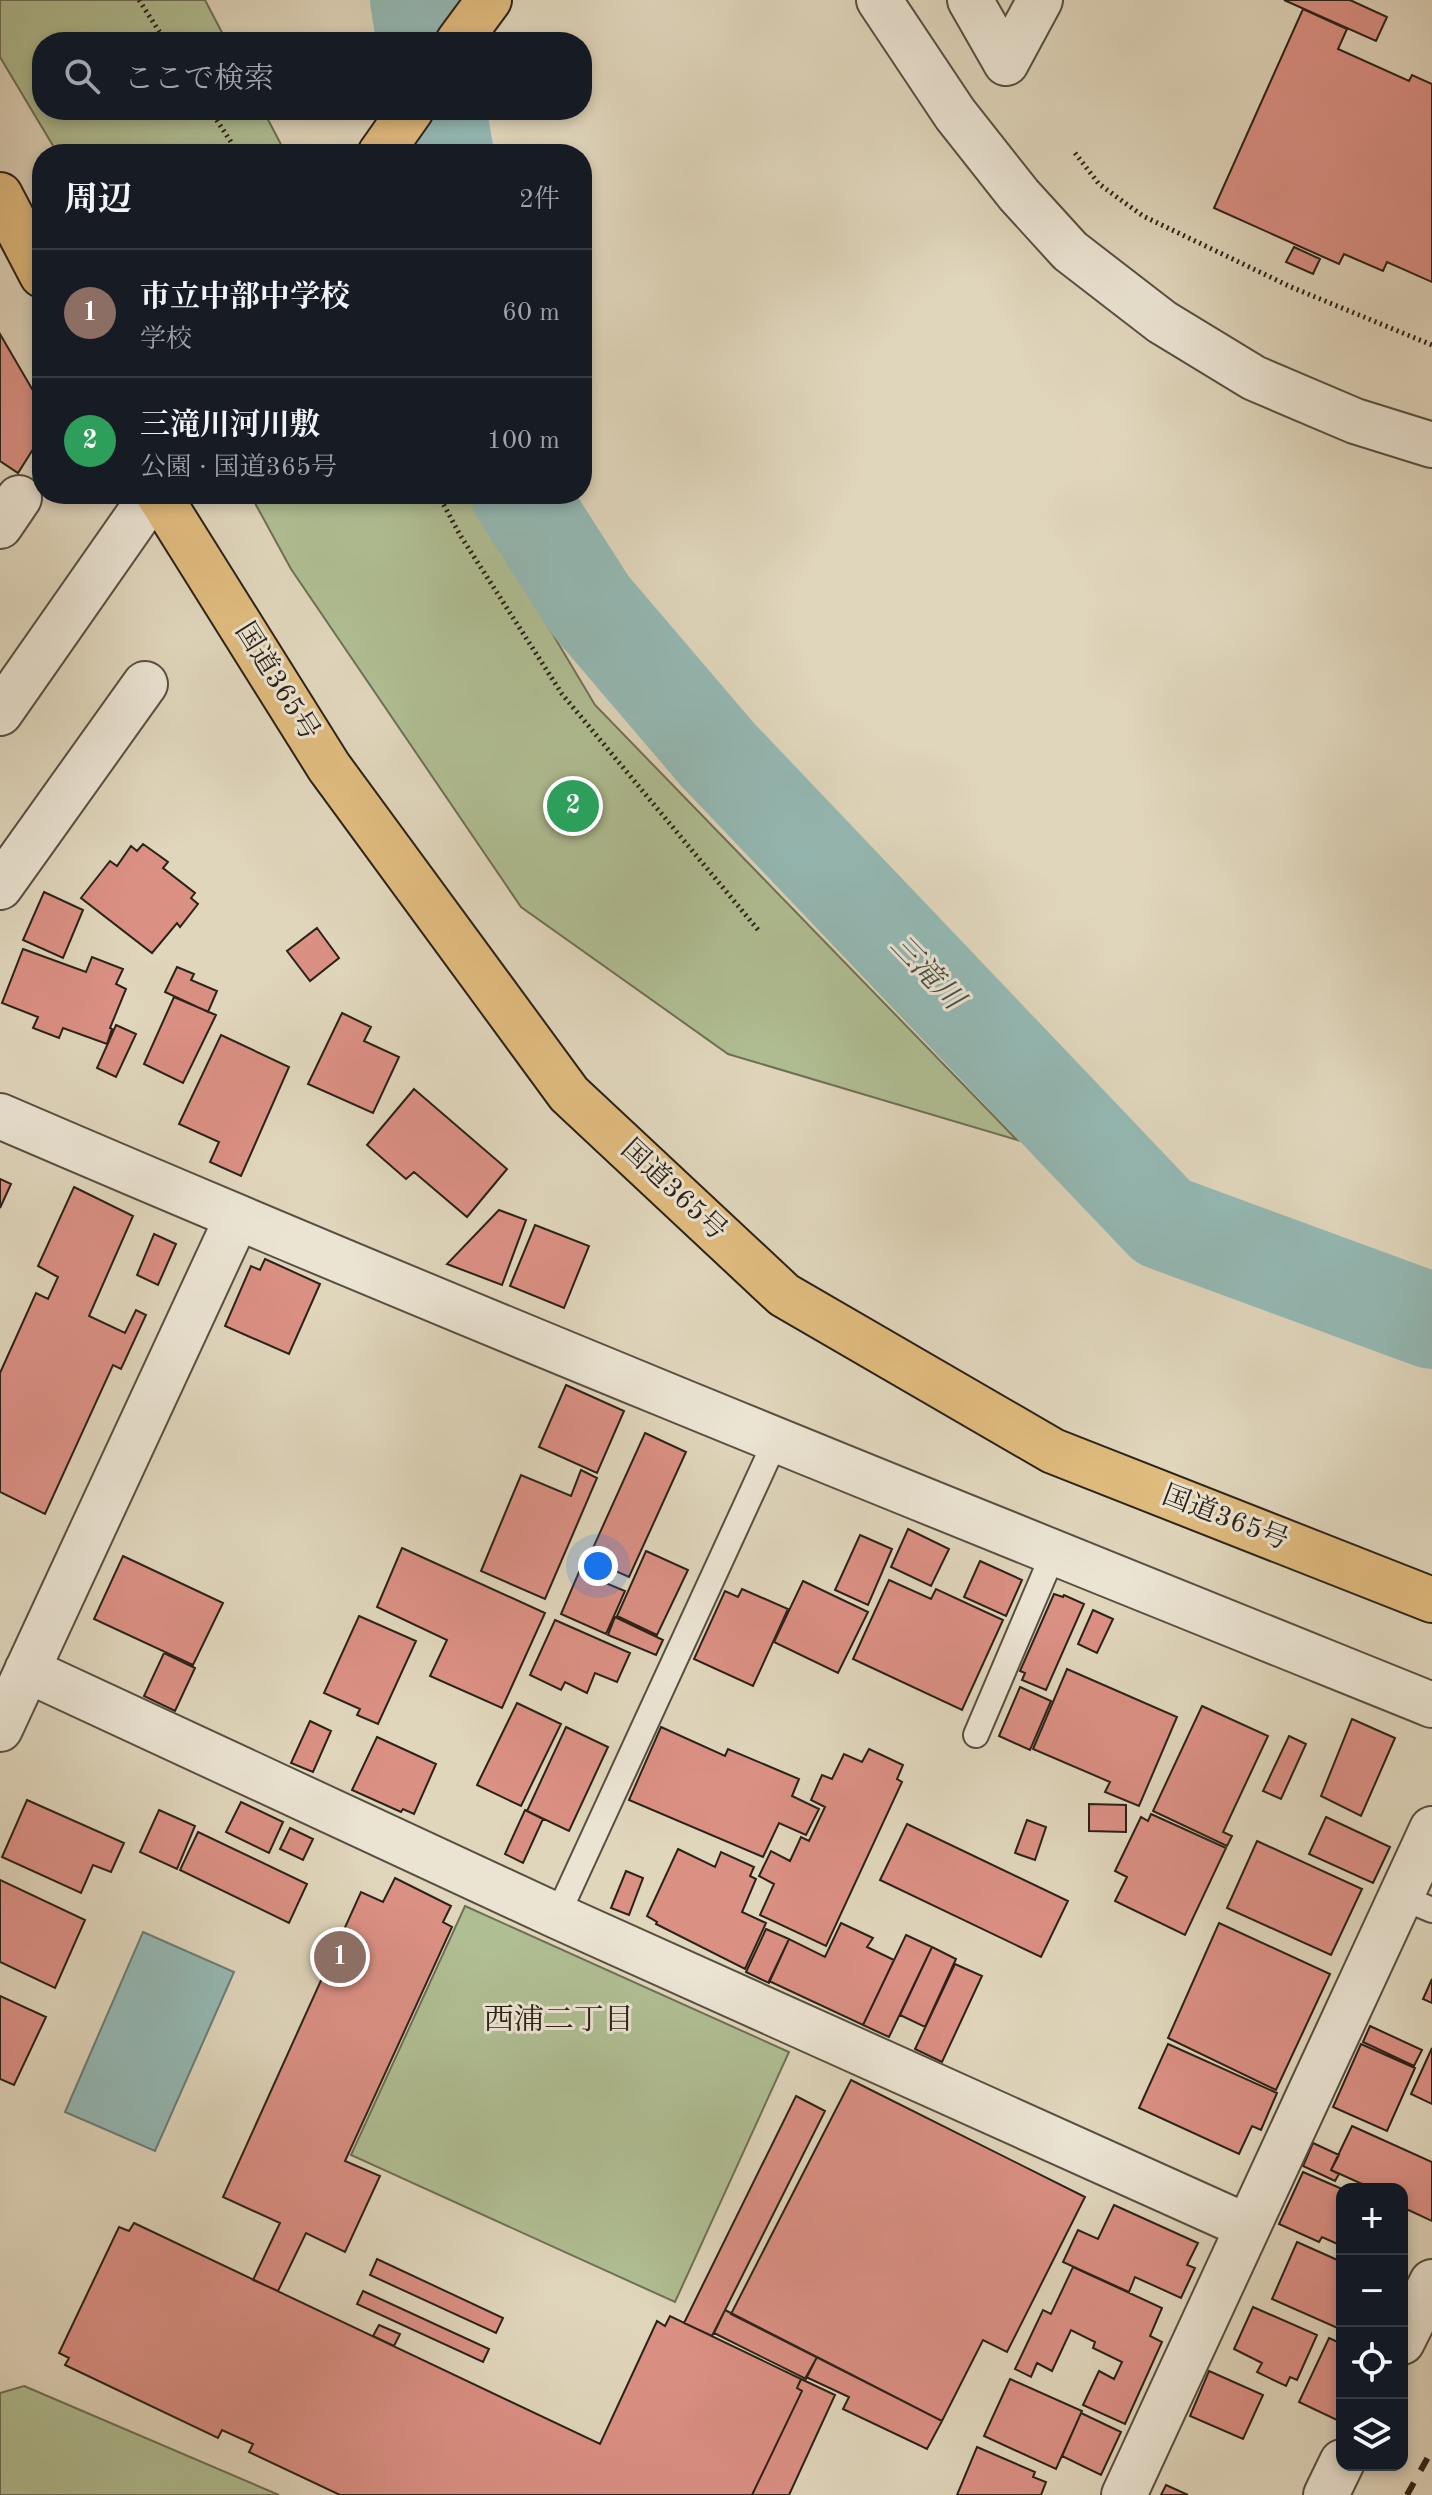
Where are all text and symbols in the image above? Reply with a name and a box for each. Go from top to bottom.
search box [32,32,592,120]
icon: search [60,54,104,98]
text: ここで検索 [124,65,274,95]
text: 周辺 [64,184,132,218]
text: 2件 [519,187,560,213]
text: 市立中部中学校 [140,283,350,313]
text: 1 [82,300,98,326]
text: 60 m [502,300,560,326]
text: 学校 [140,327,192,353]
text: 三滝川河川敷 [140,411,320,441]
text: 2 [82,428,98,454]
text: 100 m [487,428,560,454]
text: 公園 · 国道365号 [140,455,337,481]
street label: 国道365号 [229,617,326,746]
pin: 2 [547,776,599,836]
water label: 三滝川 [884,928,972,1018]
street label: 国道365号 [615,1133,733,1247]
street label: 国道365号 [1158,1479,1293,1556]
your location [578,1546,618,1586]
pin: 1 [314,1927,366,1987]
district label: 西浦二丁目 [484,2004,634,2036]
map controls [1336,2183,1408,2471]
button: + [1336,2183,1408,2255]
button: − [1336,2255,1408,2327]
button: locate [1336,2327,1408,2399]
button: layers [1336,2399,1408,2471]

